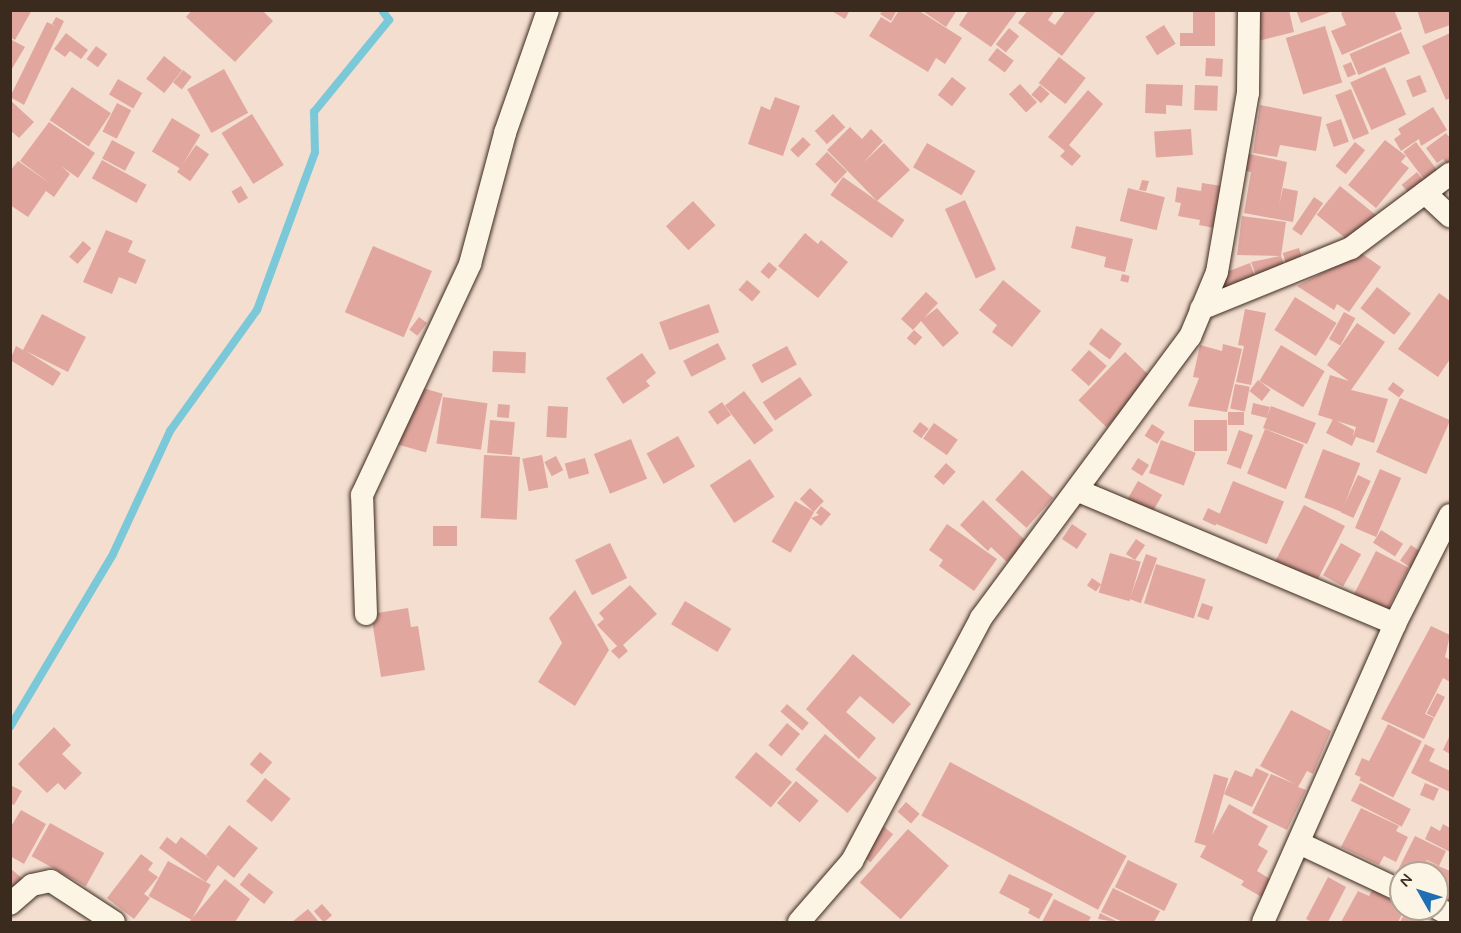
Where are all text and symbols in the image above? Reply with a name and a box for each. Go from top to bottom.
north arrow [1389,861,1449,921]
text: N [1395,870,1418,891]

